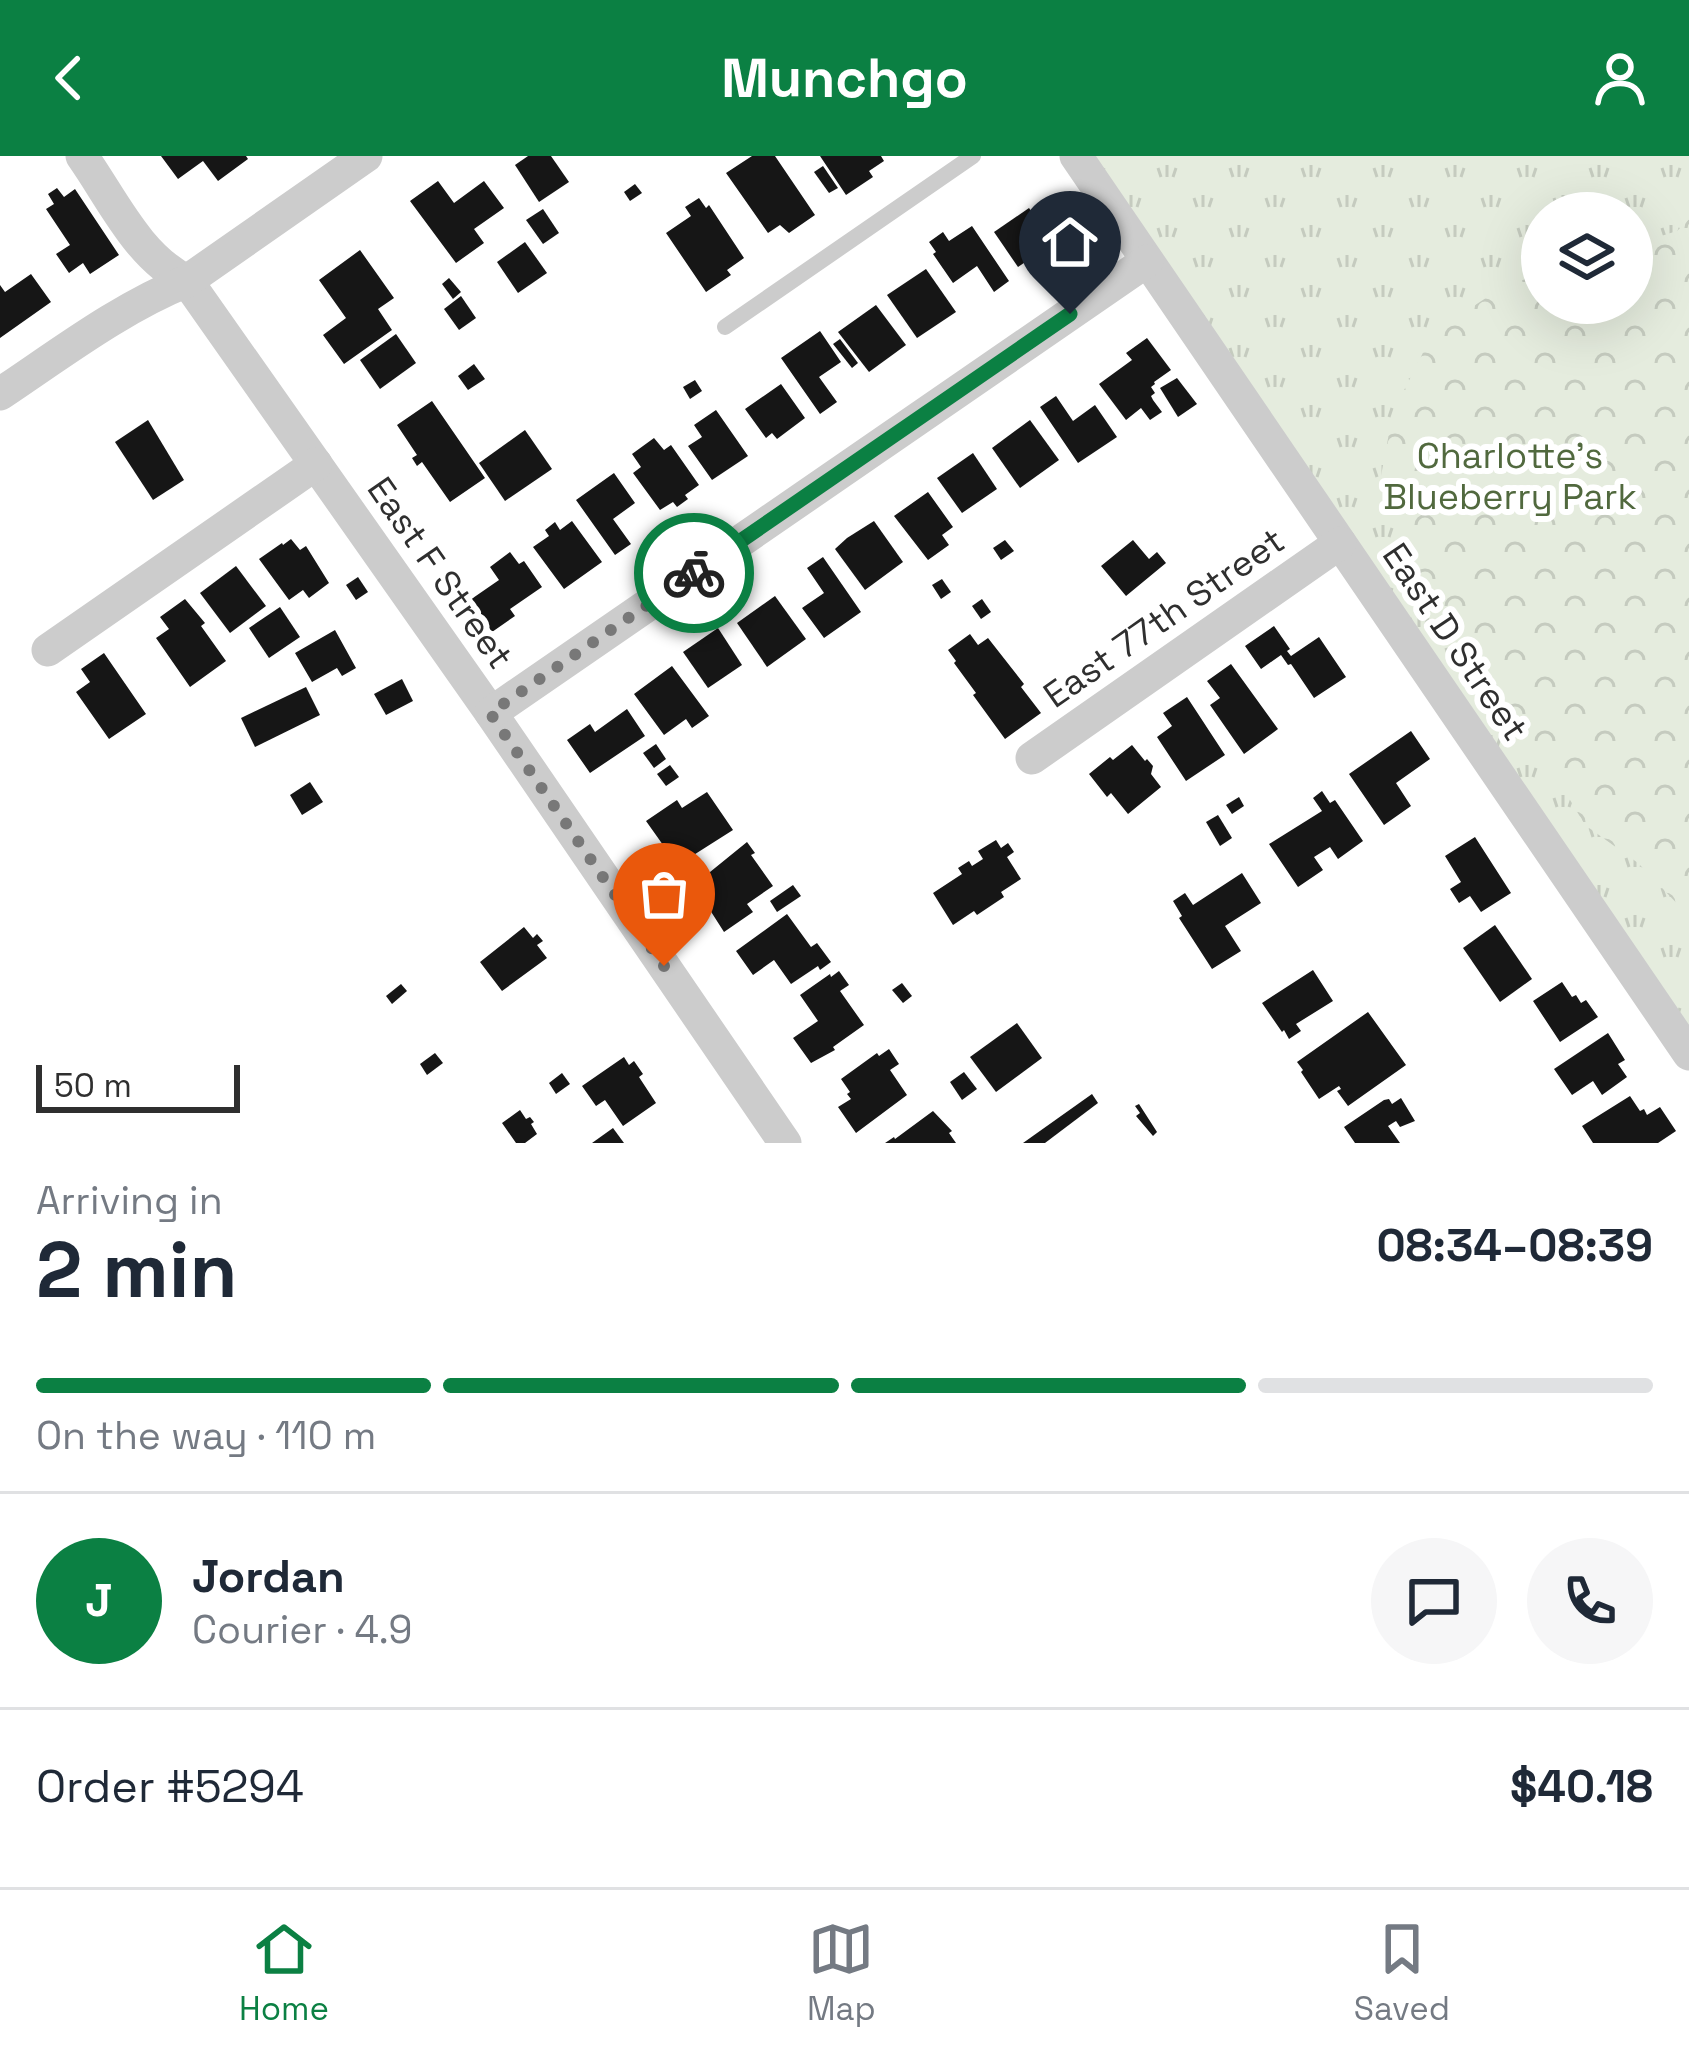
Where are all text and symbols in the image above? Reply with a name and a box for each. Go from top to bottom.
text: Munchgo [721,44,968,113]
icon: back [36,45,102,111]
icon: person [1587,45,1653,111]
pin [1019,191,1121,314]
map controls [1521,192,1653,324]
button: layers [1521,192,1653,324]
icon: home [1037,209,1103,275]
park label: Charlotte's Blueberry Park [1383,433,1637,520]
street label: East F Street [357,468,523,678]
courier [634,513,754,633]
street label: East 77th Street [1035,518,1293,718]
street label: East D Street [1372,534,1538,750]
icon: bike [661,540,727,606]
pin [613,843,715,966]
icon: bag [631,861,697,927]
scale bar [36,1059,240,1112]
text: 50 m [54,1065,132,1107]
text: Arriving in [36,1176,223,1225]
text: 08:34–08:39 [1376,1217,1653,1274]
text: 2 min [36,1220,238,1320]
text: On the way · 110 m [36,1411,376,1460]
button: chat [1371,1538,1497,1664]
button: phone [1527,1538,1653,1664]
text: Jordan [192,1548,345,1605]
text: J [85,1572,113,1629]
text: Courier · 4.9 [192,1605,412,1654]
text: Order #5294 [36,1758,304,1815]
text: $40.18 [1510,1758,1653,1815]
tab: Home [239,1916,329,2030]
tab: Map [807,1916,876,2030]
tab: Saved [1354,1916,1450,2030]

